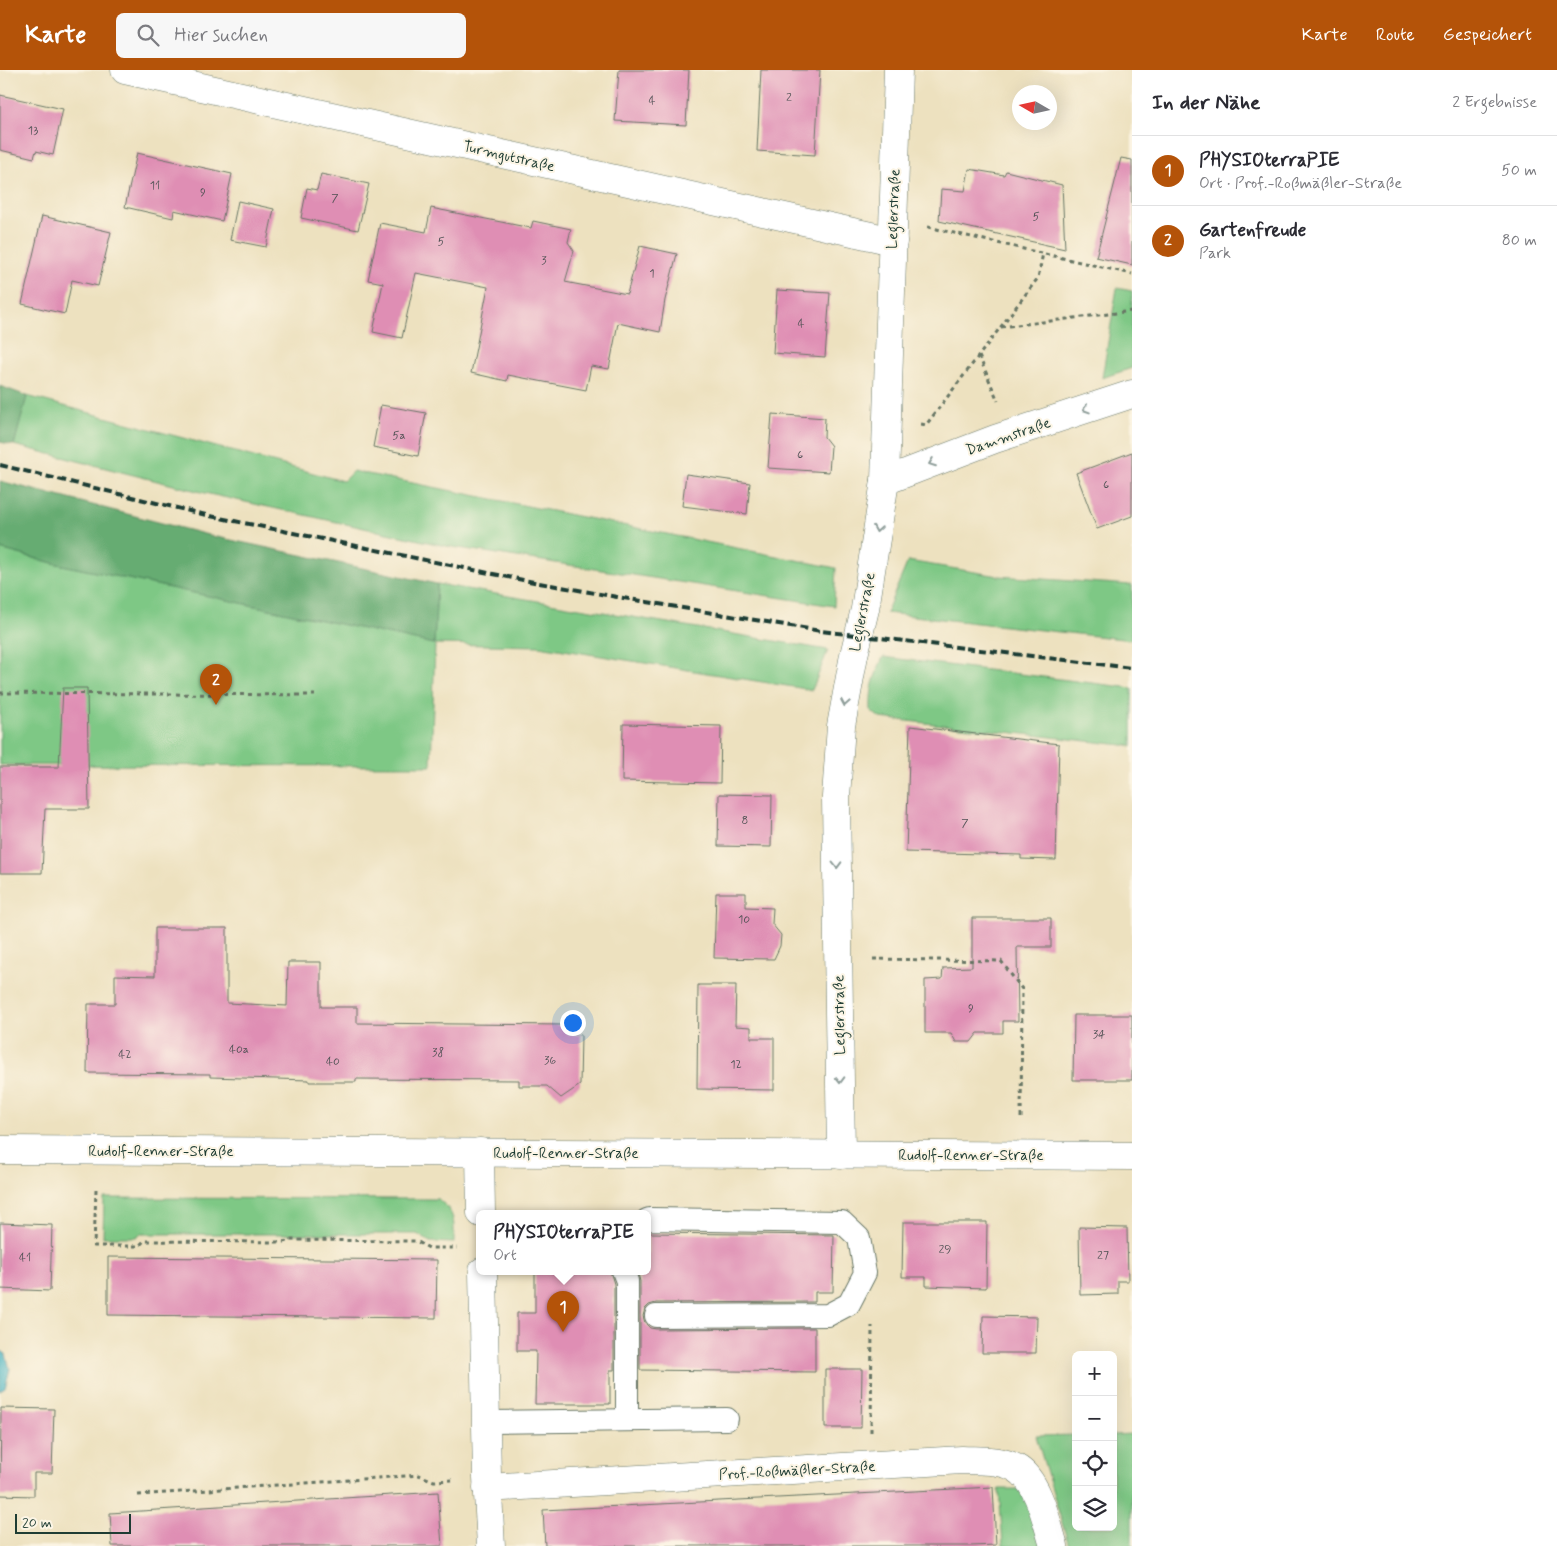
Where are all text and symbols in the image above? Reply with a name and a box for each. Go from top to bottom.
search box [116,13,466,58]
text: Karte [25,20,86,51]
icon: search [134,21,162,49]
text: Hier suchen [174,23,268,48]
text: Karte [1302,23,1348,47]
text: Route [1376,23,1415,47]
text: Gespeichert [1443,23,1532,47]
north arrow [1012,85,1057,130]
text: In der Nähe [1152,89,1260,117]
house number: 2 [786,90,792,106]
text: 2 Ergebnisse [1452,92,1537,113]
house number: 4 [649,93,656,109]
house number: 13 [28,123,38,139]
street label: Turmgutstraße [461,137,557,177]
text: PHYSIOterraPIE [1199,148,1340,173]
text: 1 [1164,160,1172,181]
text: 50 m [1501,160,1537,181]
street label: Leglerstraße [883,169,906,249]
text: Ort · Prof.-Roßmäßler-Straße [1199,173,1402,194]
house number: 11 [150,178,160,194]
house number: 9 [200,185,206,201]
house number: 7 [331,191,339,207]
house number: 5 [1032,209,1040,225]
text: Gartenfreude [1199,218,1306,243]
text: 2 [1164,230,1172,251]
text: 80 m [1502,230,1537,251]
house number: 5 [437,234,445,250]
text: Park [1199,243,1231,264]
house number: 3 [541,253,547,269]
house number: 1 [649,266,655,282]
house number: 4 [798,316,805,332]
one-way arrow [1082,404,1090,414]
street label: Dammstraße [963,413,1053,461]
house number: 5a [392,428,406,444]
house number: 6 [797,447,803,463]
one-way arrow [928,457,937,467]
house number: 6 [1103,477,1109,493]
one-way arrow [873,525,883,534]
street label: Leglerstraße [846,571,881,654]
pin: 2 [200,664,232,705]
one-way arrow [841,698,851,707]
house number: 8 [742,813,748,829]
house number: 7 [961,816,969,832]
one-way arrow [832,861,842,869]
house number: 10 [738,912,750,928]
street label: Leglerstraße [829,975,852,1055]
house number: 9 [968,1001,974,1017]
your location [560,1010,586,1036]
house number: 34 [1093,1027,1105,1043]
house number: 40a [229,1042,249,1058]
house number: 38 [432,1045,444,1061]
house number: 42 [118,1047,132,1063]
house number: 36 [544,1053,556,1069]
house number: 40 [326,1054,340,1070]
house number: 12 [730,1057,742,1073]
one-way arrow [834,1076,845,1084]
street label: Rudolf-Renner-Straße [88,1142,234,1162]
street label: Rudolf-Renner-Straße [493,1144,639,1164]
street label: Rudolf-Renner-Straße [898,1146,1044,1166]
popup [476,1210,651,1275]
text: PHYSIOterraPIE [493,1220,634,1245]
house number: 29 [938,1242,952,1258]
text: Ort [493,1245,517,1266]
house number: 27 [1097,1248,1109,1264]
house number: 41 [19,1250,31,1266]
pin: 1 [547,1291,579,1332]
map controls [1072,1351,1117,1531]
button: + [1072,1351,1117,1396]
button: − [1072,1396,1117,1441]
button: locate [1072,1441,1117,1486]
street label: Prof.-Roßmäßler-Straße [718,1457,876,1485]
button: layers [1072,1486,1117,1531]
scale bar [15,1511,131,1534]
text: 20 m [22,1514,52,1532]

